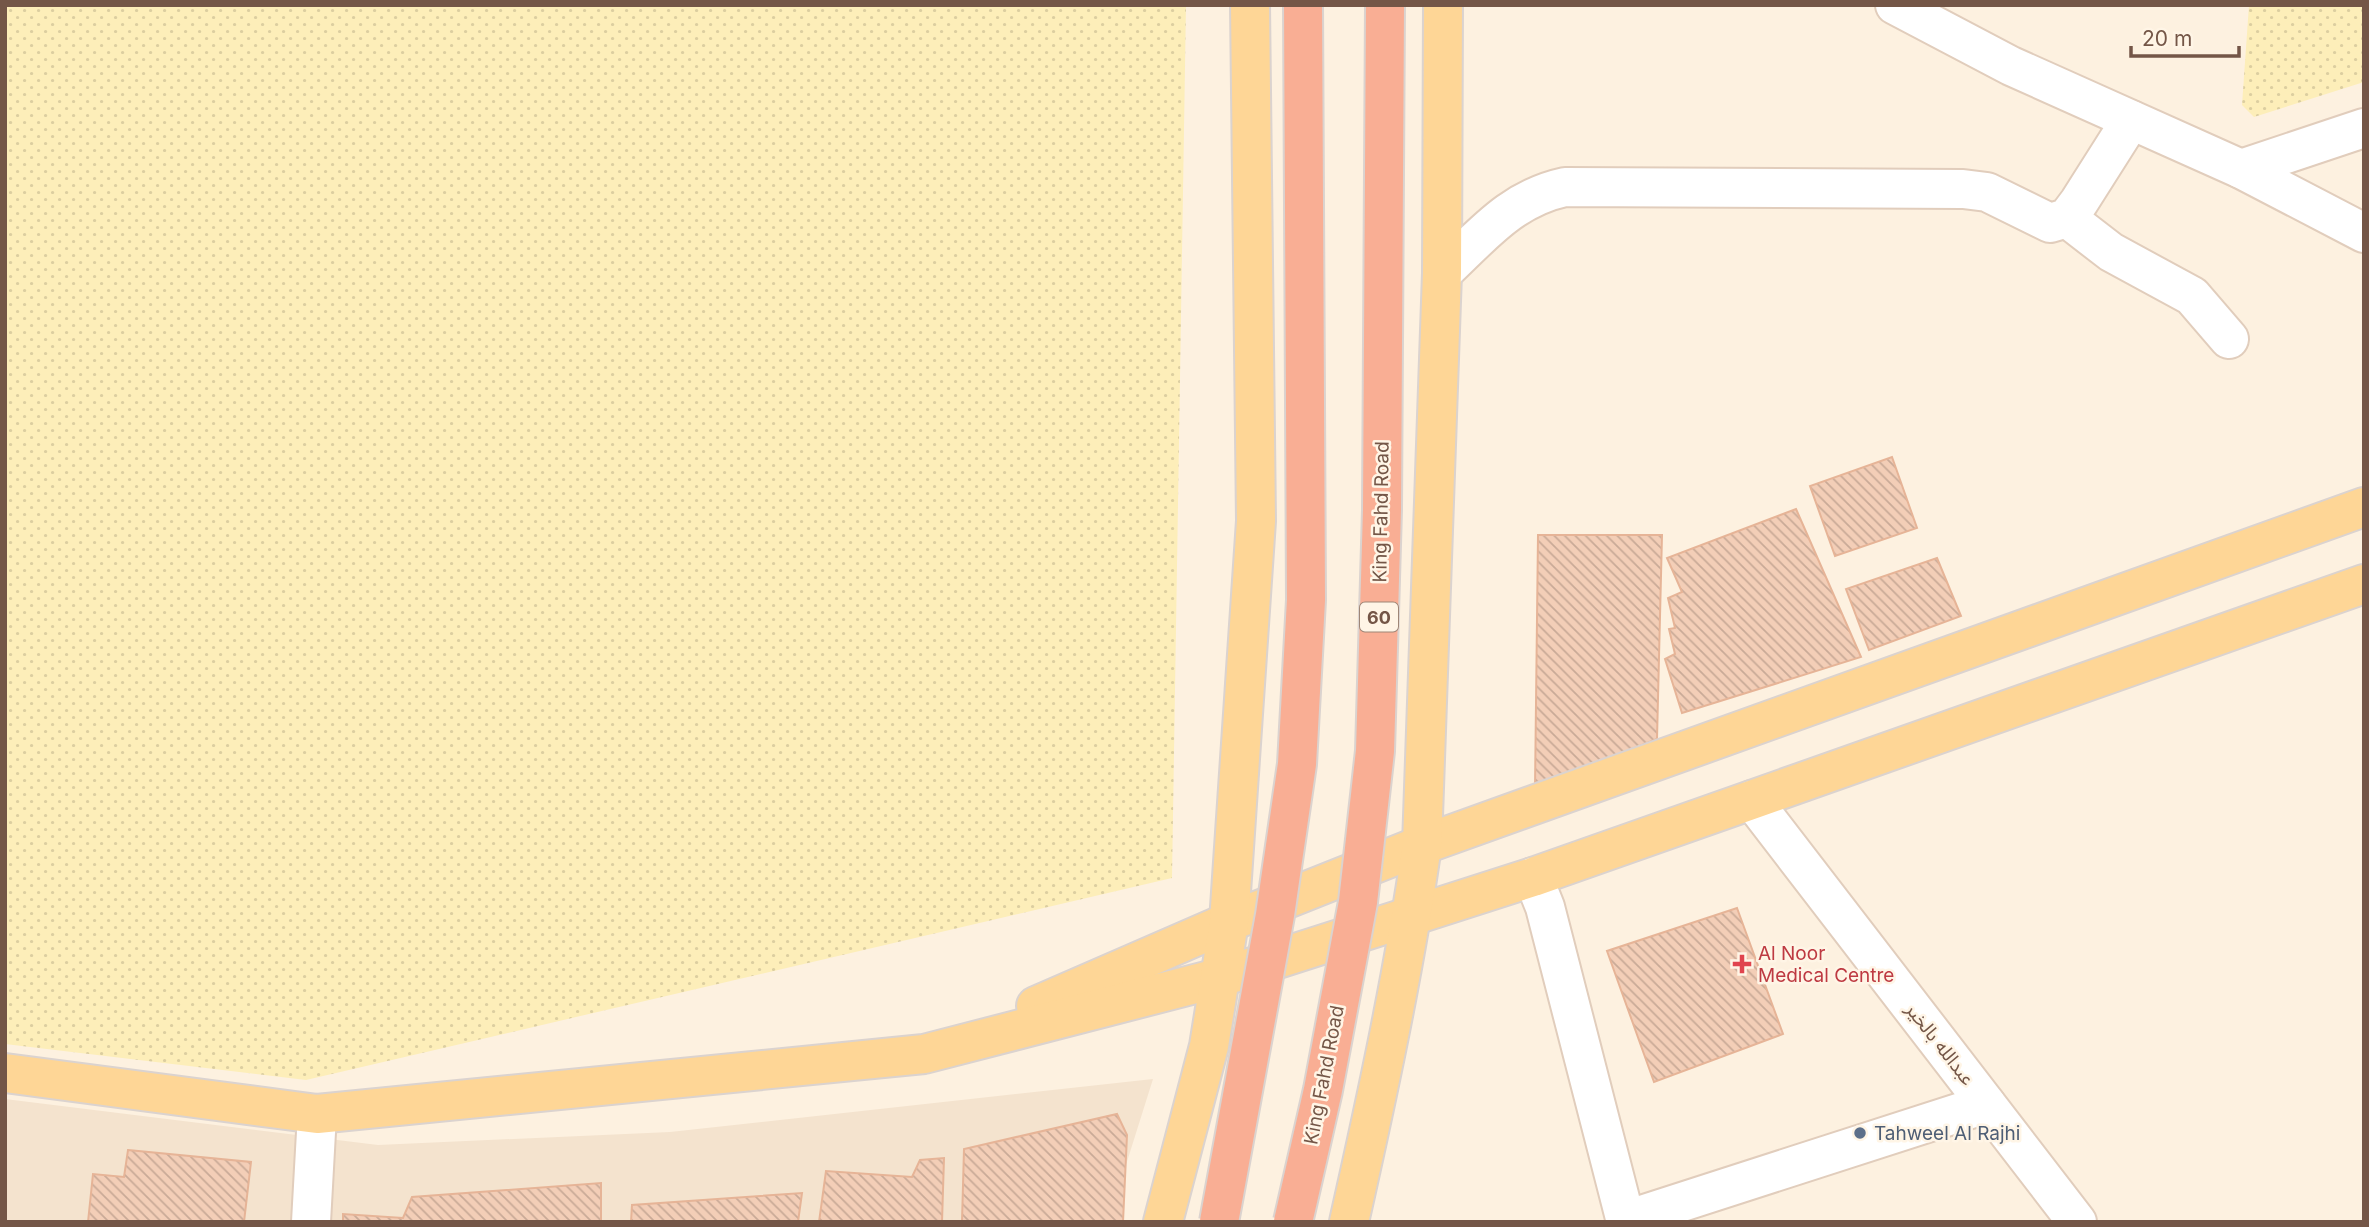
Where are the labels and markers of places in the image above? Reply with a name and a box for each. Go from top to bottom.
place label: Al Noor Medical Centre [1758,942,1894,987]
marker: Al Noor Medical Centre [1732,954,1752,974]
place label: Tahweel Al Rajhi [1874,1122,2020,1145]
marker: Tahweel Al Rajhi [1852,1125,1868,1141]

